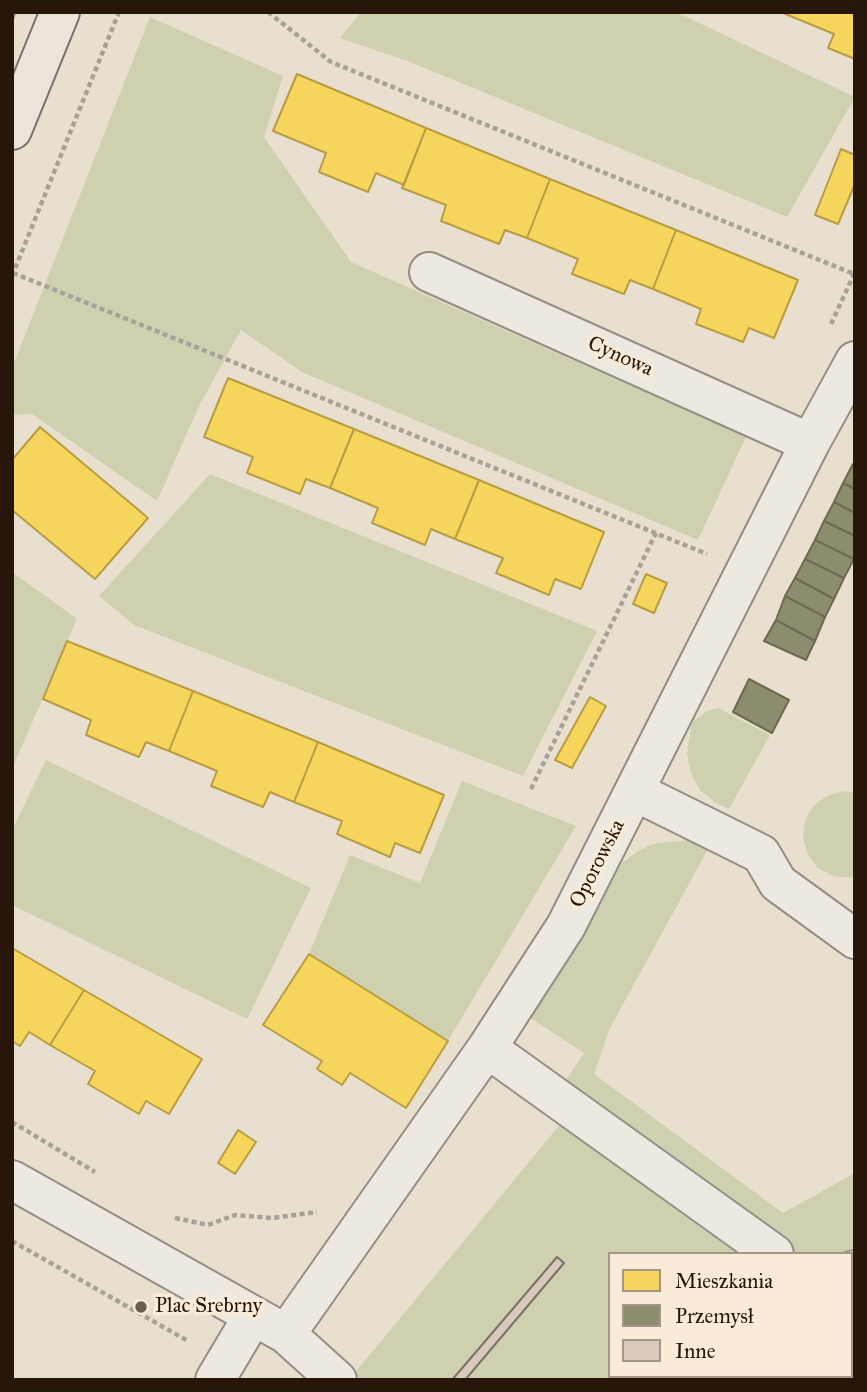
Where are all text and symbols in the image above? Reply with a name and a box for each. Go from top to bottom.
street label: Cynowa [583,332,657,382]
street label: Oporowska [565,816,631,912]
legend [608,1252,853,1378]
text: Mieszkania [675,1268,773,1294]
place label: Plac Srebrny [155,1294,262,1320]
marker: Plac Srebrny [133,1299,149,1315]
text: Przemysł [675,1303,754,1329]
text: Inne [675,1338,715,1364]

